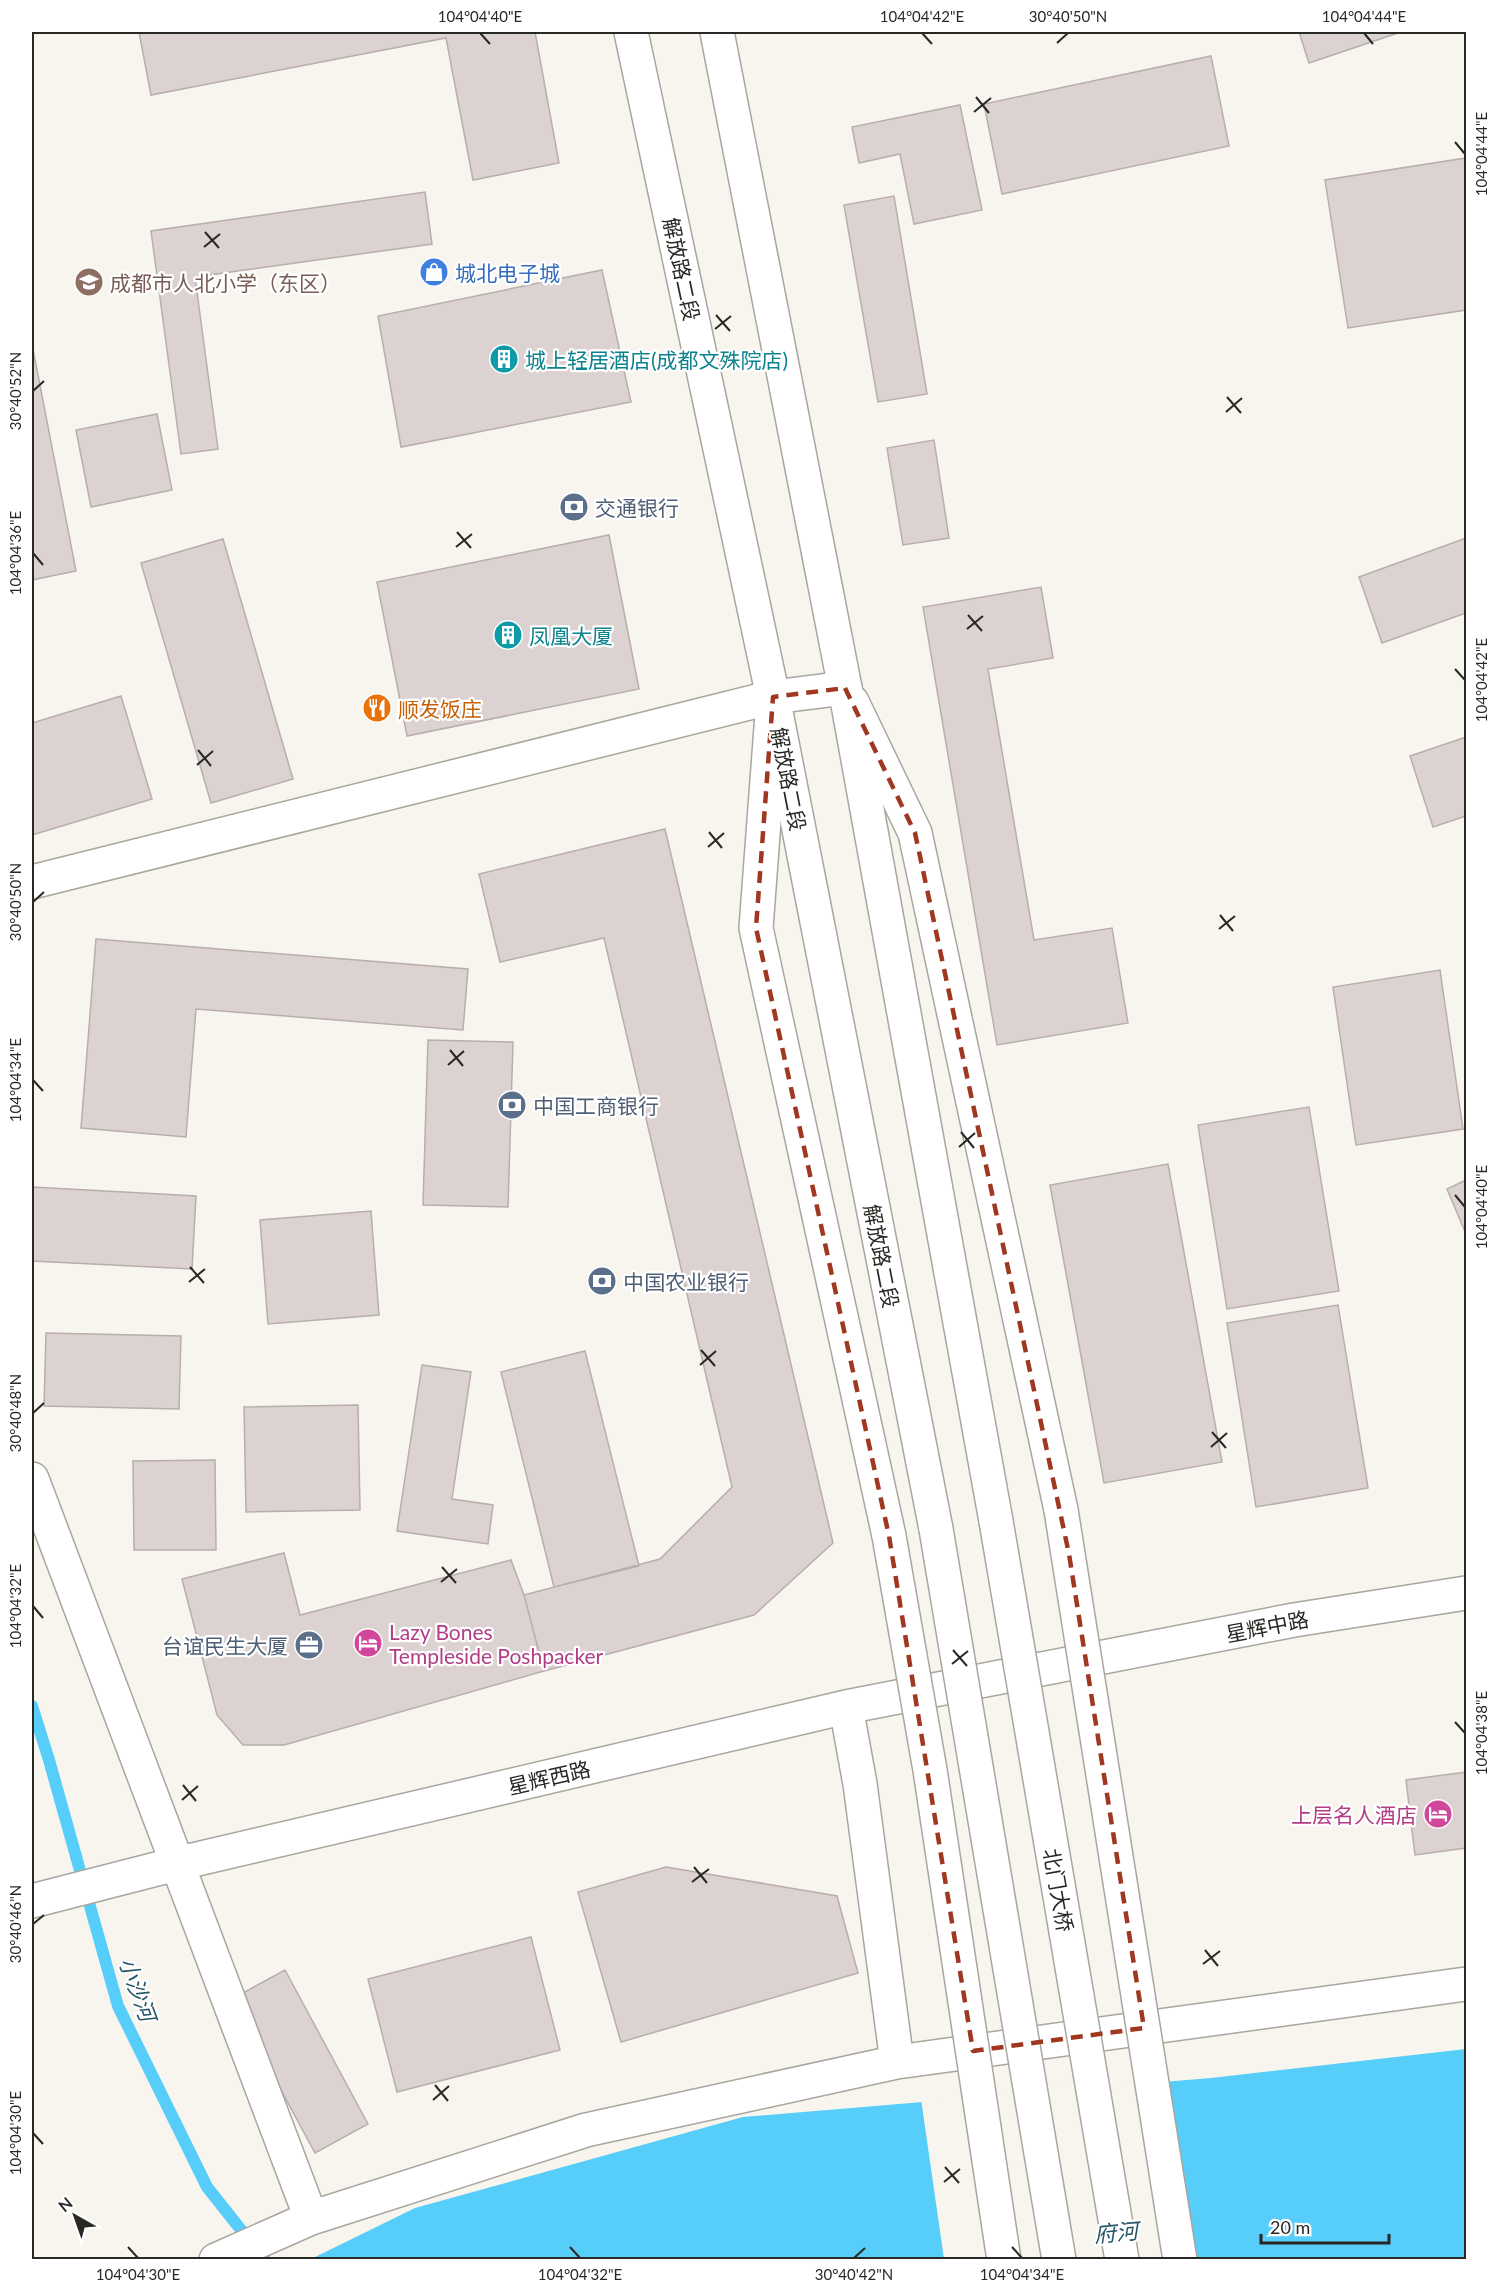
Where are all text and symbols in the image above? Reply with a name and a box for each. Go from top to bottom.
text: 104°04'40"E [438,7,522,25]
text: 104°04'42"E [880,7,964,25]
text: 30°40'50"N [1029,7,1107,25]
text: 104°04'44"E [1322,7,1406,25]
text: 104°04'44"E [1472,112,1490,196]
street label: 解放路二段 [659,215,705,323]
shop icon: 城北电子城 [418,256,450,288]
place label: 城北电子城 [455,260,560,285]
school or university icon: 成都市人北小学（东区） [73,266,105,298]
place label: 成都市人北小学（东区） [110,270,341,295]
building icon: 城上轻居酒店(成都文殊院店) [488,343,520,375]
place label: 城上轻居酒店(成都文殊院店) [525,347,788,372]
text: 30°40'52"N [6,352,24,430]
bank icon: 交通银行 [558,491,590,523]
place label: 交通银行 [595,495,679,520]
text: 104°04'36"E [6,511,24,595]
building icon: 凤凰大厦 [492,619,524,651]
place label: 凤凰大厦 [529,623,613,648]
text: 104°04'42"E [1472,638,1490,722]
restaurant icon: 顺发饭庄 [361,692,393,724]
place label: 顺发饭庄 [398,696,482,721]
street label: 解放路二段 [767,725,811,833]
text: 30°40'50"N [6,863,24,941]
text: 104°04'34"E [6,1038,24,1122]
bank icon: 中国工商银行 [496,1089,528,1121]
place label: 中国工商银行 [533,1093,659,1118]
text: 104°04'40"E [1472,1165,1490,1249]
street label: 解放路二段 [860,1202,904,1310]
bank icon: 中国农业银行 [586,1265,618,1297]
place label: 中国农业银行 [623,1269,749,1294]
text: 30°40'48"N [6,1374,24,1452]
text: 104°04'32"E [6,1564,24,1648]
street label: 星辉中路 [1223,1606,1311,1646]
place label: Lazy Bones Templeside Poshpacker [389,1619,604,1668]
hotel icon: Lazy Bones Templeside Poshpacker [352,1627,384,1659]
office icon: 台谊民生大厦 [293,1629,325,1661]
place label: 台谊民生大厦 [162,1633,288,1658]
text: 104°04'38"E [1472,1691,1490,1775]
street label: 星辉西路 [505,1755,593,1799]
hotel icon: 上层名人酒店 [1422,1798,1454,1830]
place label: 上层名人酒店 [1291,1802,1417,1827]
street label: 北门大桥 [1039,1846,1079,1934]
text: 30°40'46"N [6,1885,24,1963]
water label: 小沙河 [114,1953,163,2028]
text: 104°04'30"E [6,2091,24,2175]
north arrow [45,2186,105,2246]
text: N [54,2193,76,2215]
scale bar [1261,2207,1388,2245]
water label: 府河 [1093,2216,1143,2247]
text: 20 m [1270,2216,1310,2238]
text: 104°04'30"E [96,2265,180,2283]
text: 104°04'32"E [538,2265,622,2283]
text: 30°40'42"N [815,2265,893,2283]
text: 104°04'34"E [980,2265,1064,2283]

